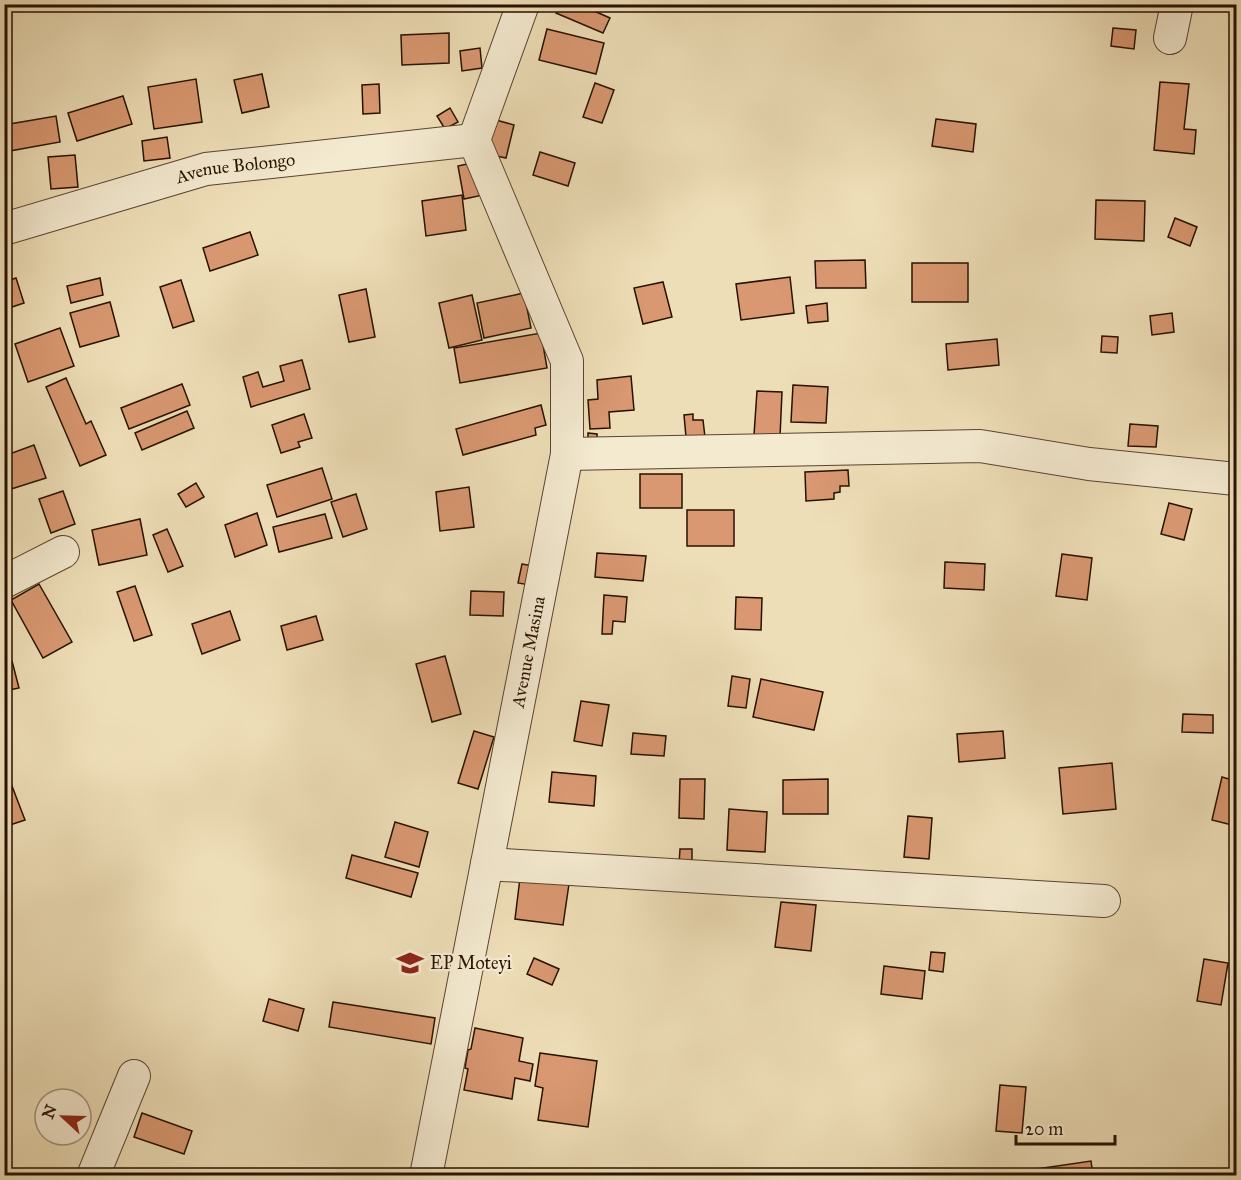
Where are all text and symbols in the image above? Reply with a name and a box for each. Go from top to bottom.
street label: Avenue Bolongo [172,148,296,189]
street label: Avenue Masina [507,594,550,710]
school or university icon: EP Moteyi [395,948,425,978]
place label: EP Moteyi [430,952,512,974]
north arrow [33,1087,93,1147]
text: N [38,1101,61,1121]
scale bar [1016,1108,1115,1146]
text: 20 m [1025,1118,1063,1140]

